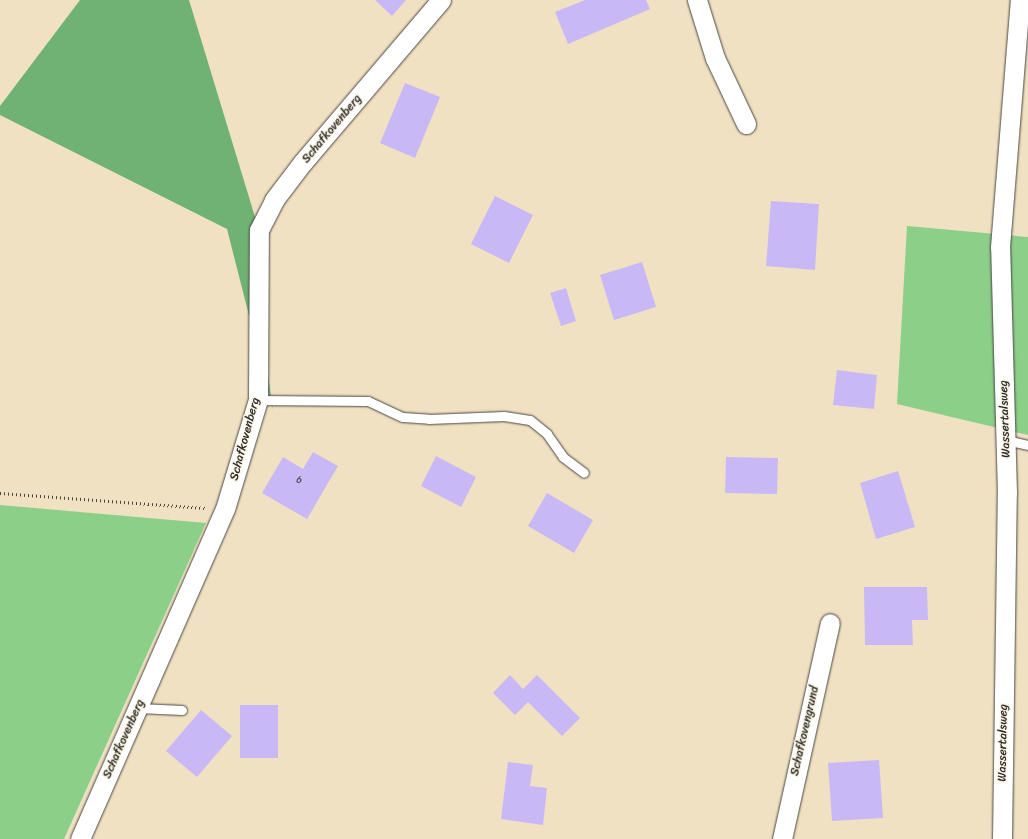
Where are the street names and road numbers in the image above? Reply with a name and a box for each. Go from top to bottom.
street label: Schafkovenberg [299,92,365,166]
street label: Wassertalsweg [996,380,1014,458]
street label: Schafkovenberg [227,396,263,482]
street label: Schafkovengrund [788,685,822,777]
street label: Schafkovenberg [100,697,148,781]
street label: Wassertalsweg [995,704,1011,782]

